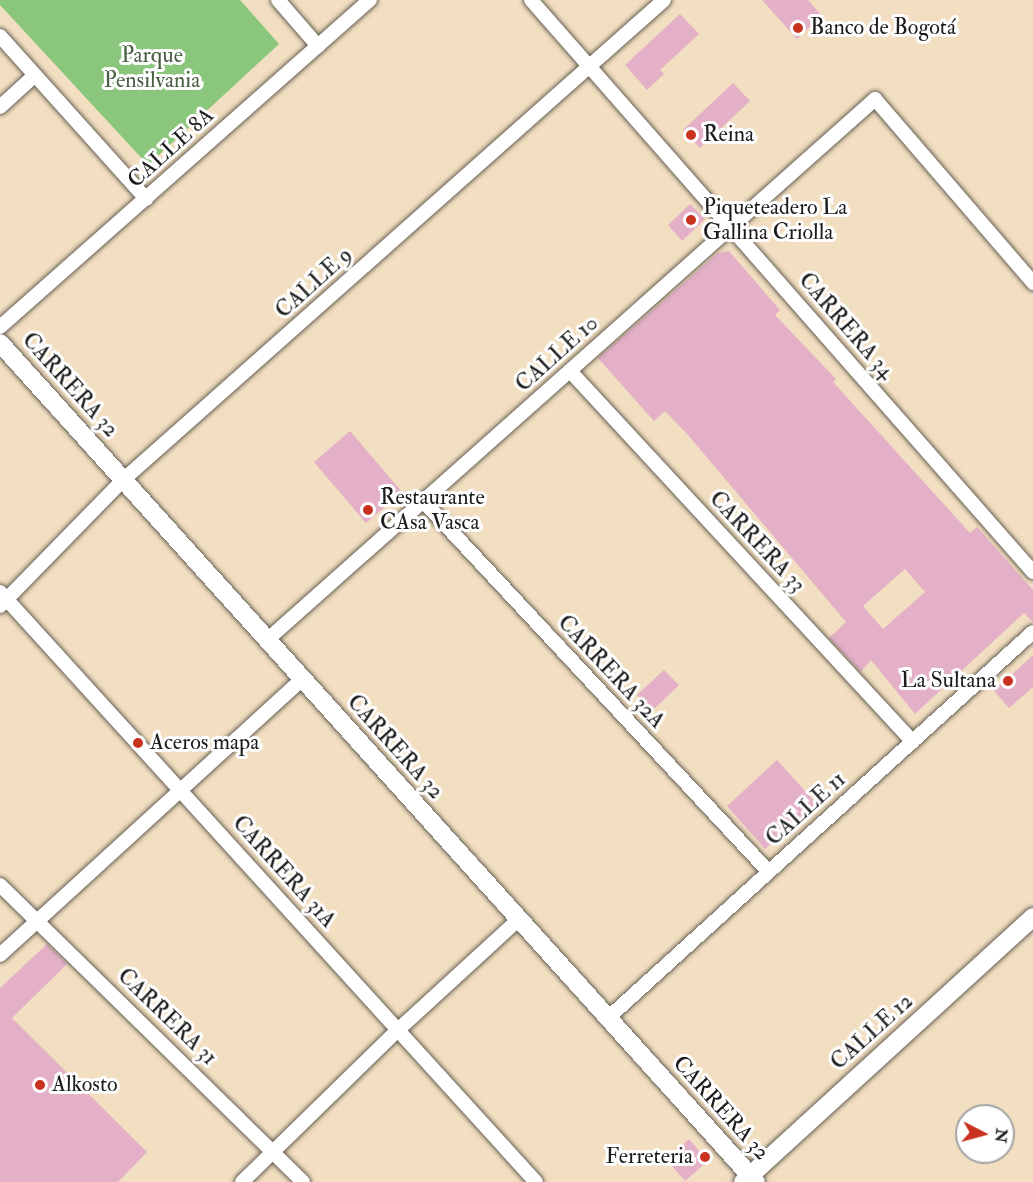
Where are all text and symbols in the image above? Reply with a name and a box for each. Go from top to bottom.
place label: Banco de Bogotá [810,15,956,41]
marker: Banco de Bogotá [791,21,805,35]
park label: Parque Pensilvania [104,42,200,94]
street label: CALLE 8A [123,102,219,194]
place label: Reina [703,122,754,148]
marker: Reina [684,128,698,142]
place label: Piqueteadero La Gallina Criolla [703,194,847,246]
marker: Piqueteadero La Gallina Criolla [684,213,698,227]
street label: CALLE 9 [270,242,358,324]
street label: CARRERA 34 [793,268,899,384]
street label: CALLE 10 [510,310,604,398]
street label: CARRERA 32 [16,327,124,443]
place label: Restaurante CAsa Vasca [380,484,485,536]
street label: CARRERA 33 [703,486,811,598]
marker: Restaurante CAsa Vasca [361,503,375,517]
street label: CARRERA 32A [552,610,670,734]
place label: La Sultana [901,668,996,694]
marker: La Sultana [1001,674,1015,688]
street label: CARRERA 32 [341,689,449,805]
place label: Aceros mapa [150,730,259,756]
marker: Aceros mapa [131,736,145,750]
street label: CALLE 11 [761,766,851,852]
street label: CARRERA 31A [227,810,341,934]
street label: CARRERA 31 [112,963,222,1071]
street label: CALLE 12 [825,988,919,1076]
street label: CARRERA 32 [667,1050,775,1166]
place label: Alkosto [52,1072,118,1098]
marker: Alkosto [33,1078,47,1092]
north arrow [955,1104,1015,1164]
text: N [990,1127,1012,1144]
place label: Ferreteria [606,1144,693,1170]
marker: Ferreteria [698,1150,712,1164]

